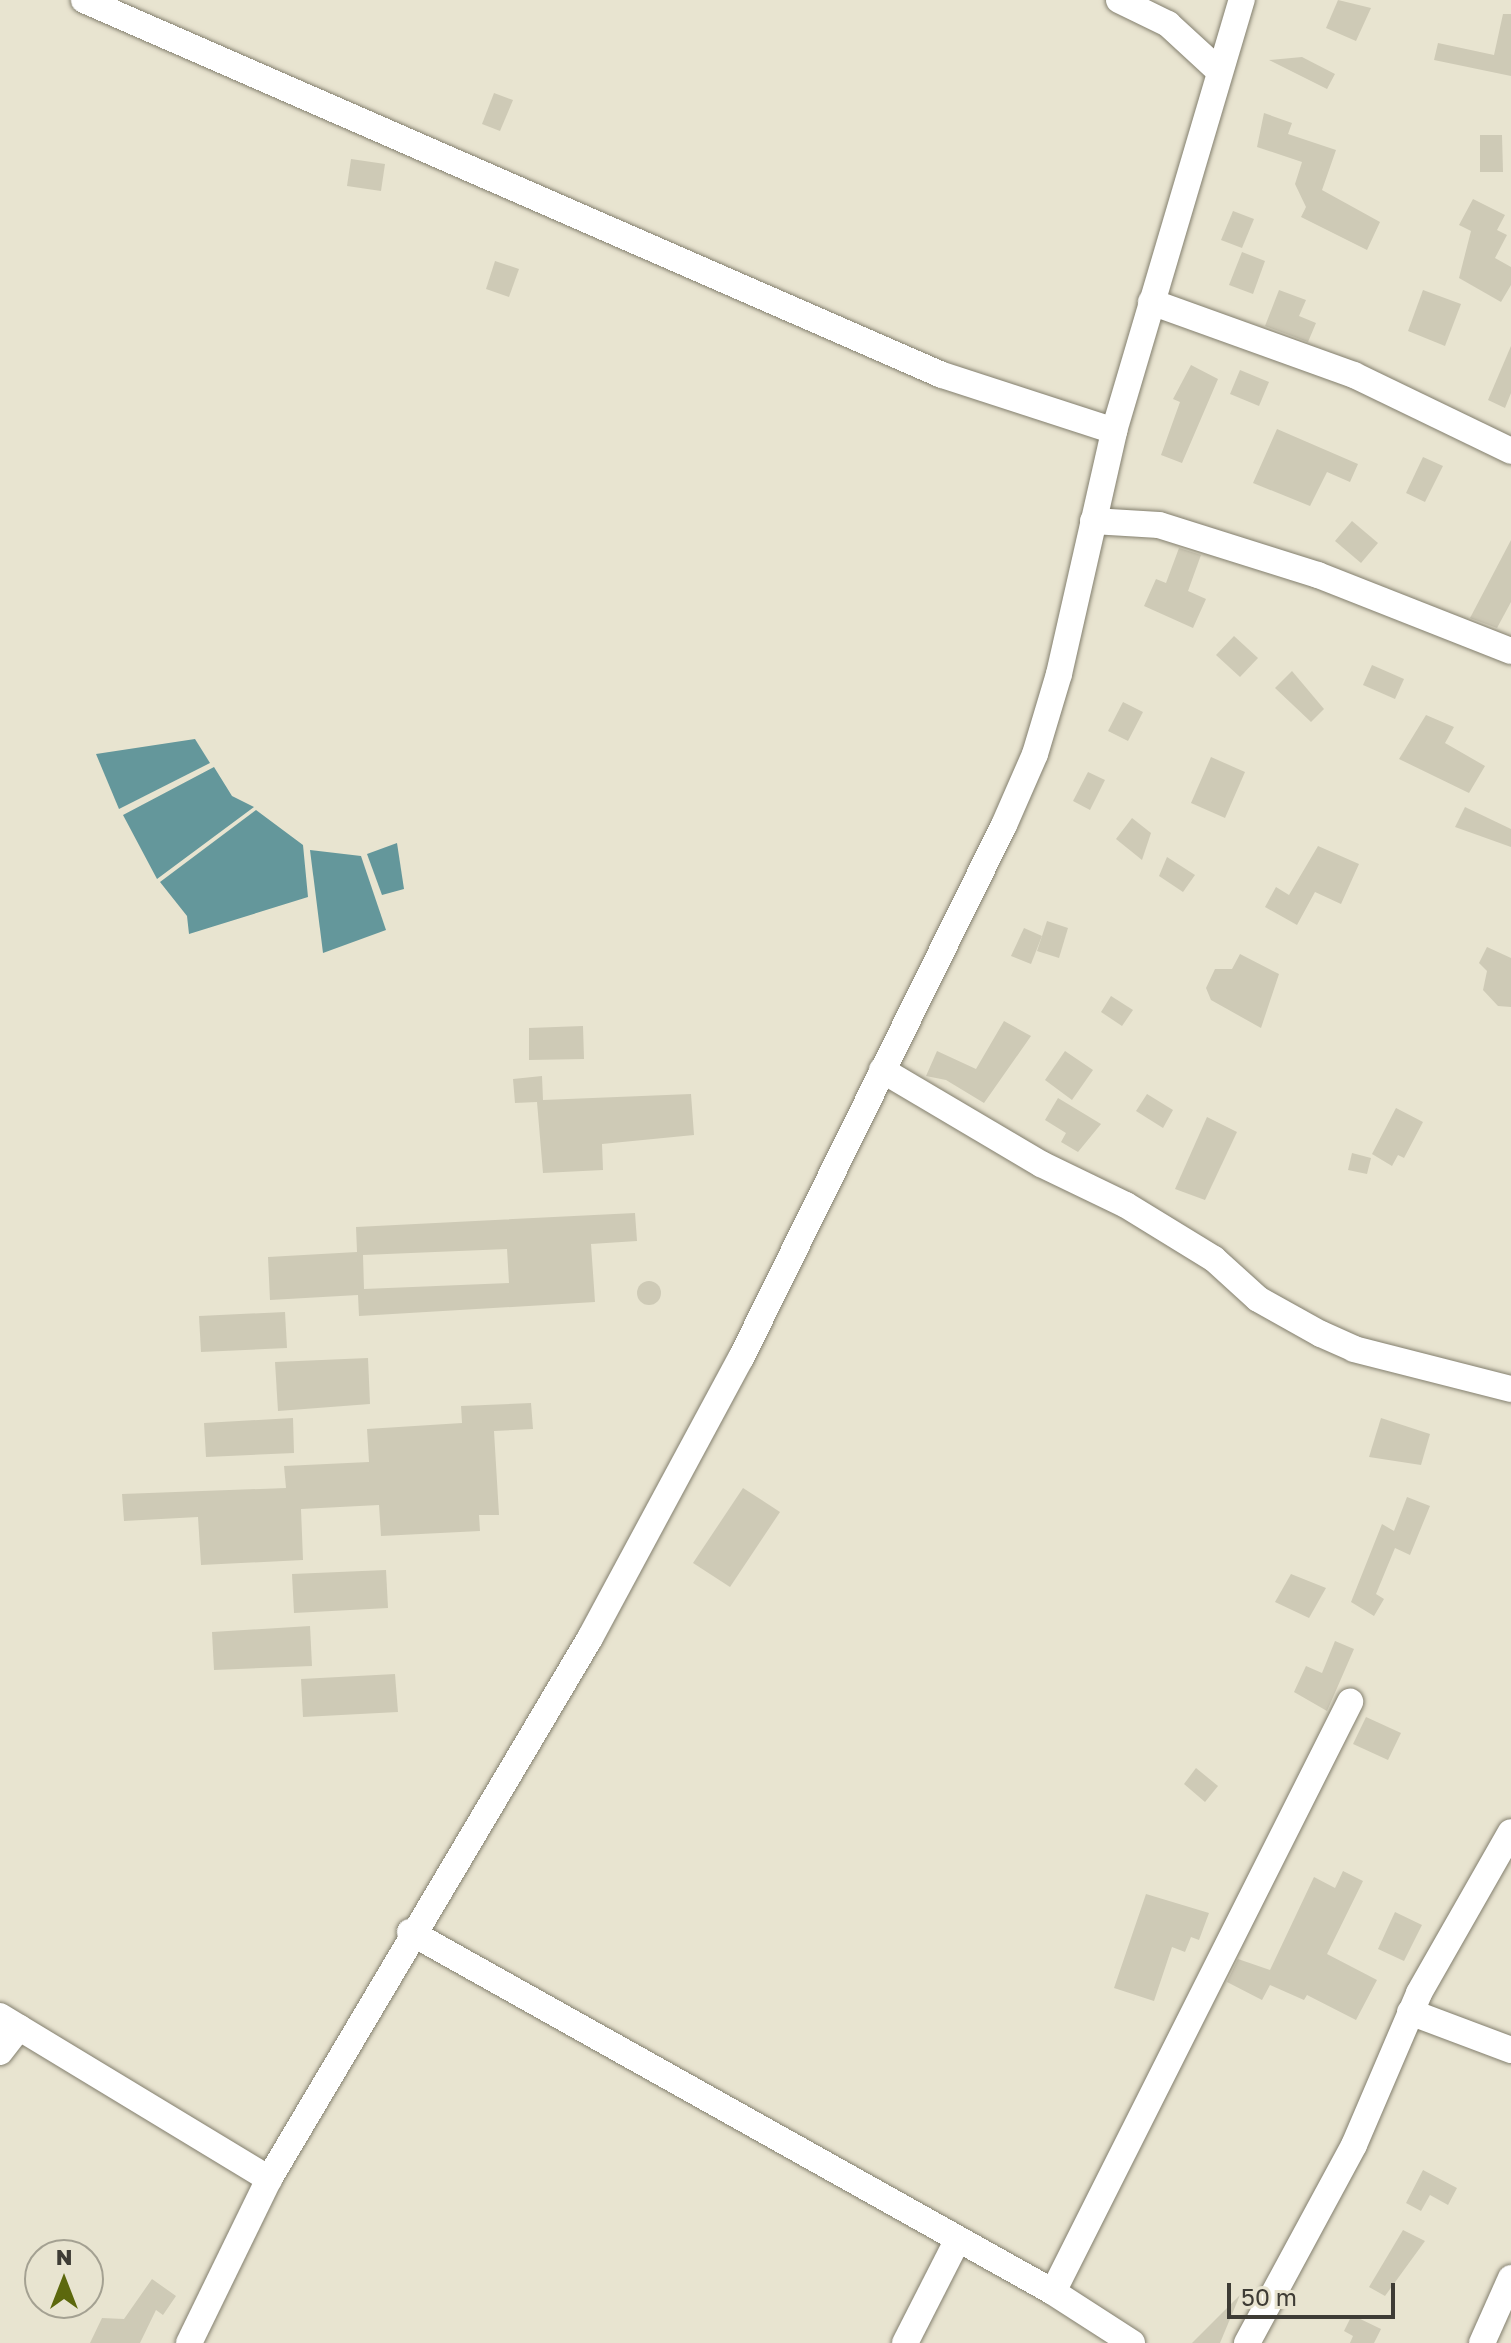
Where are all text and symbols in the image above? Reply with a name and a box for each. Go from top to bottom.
north arrow [24,2239,104,2319]
text: N [56,2243,72,2270]
scale bar [1231,2267,1399,2317]
text: 50 m [1241,2282,1297,2311]

